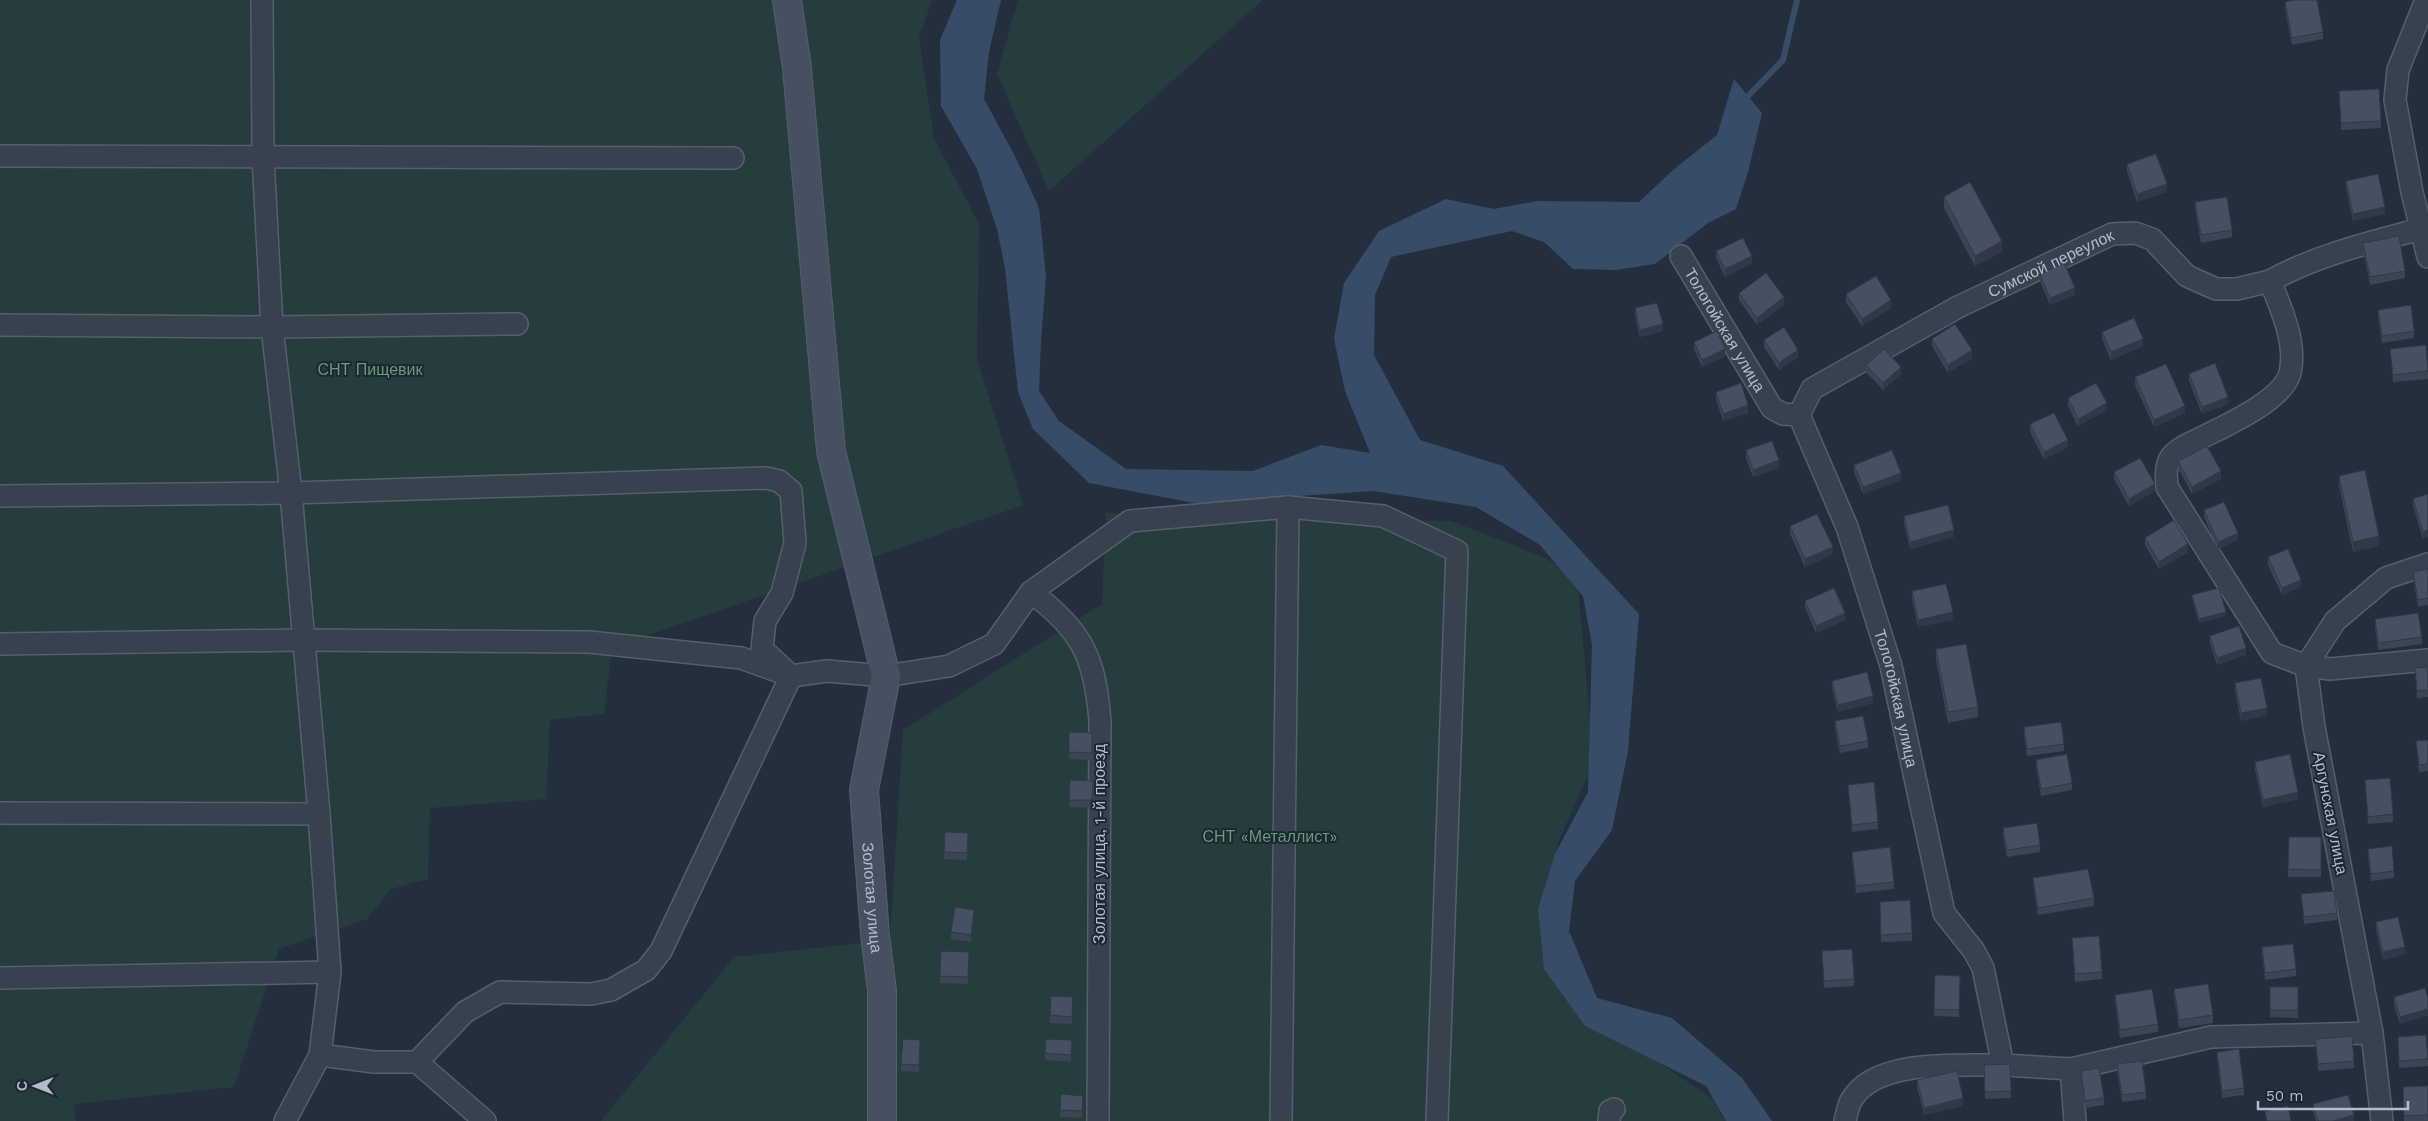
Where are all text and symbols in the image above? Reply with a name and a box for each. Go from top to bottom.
street label: Сумской переулок [1985,225,2118,302]
street label: Тологойская улица [1680,265,1769,396]
park label: СНТ Пищевик [317,360,424,379]
street label: Тологойская улица [1870,627,1921,769]
street label: Золотая улица, 1-й проезд [1090,743,1109,944]
street label: Аргунская улица [2309,750,2352,876]
park label: СНТ «Металлист» [1203,827,1338,846]
street label: Золотая улица [858,842,886,954]
north arrow [10,1061,60,1111]
scale bar [2258,1078,2408,1110]
text: С [14,1081,30,1091]
text: 50 m [2266,1087,2303,1105]

